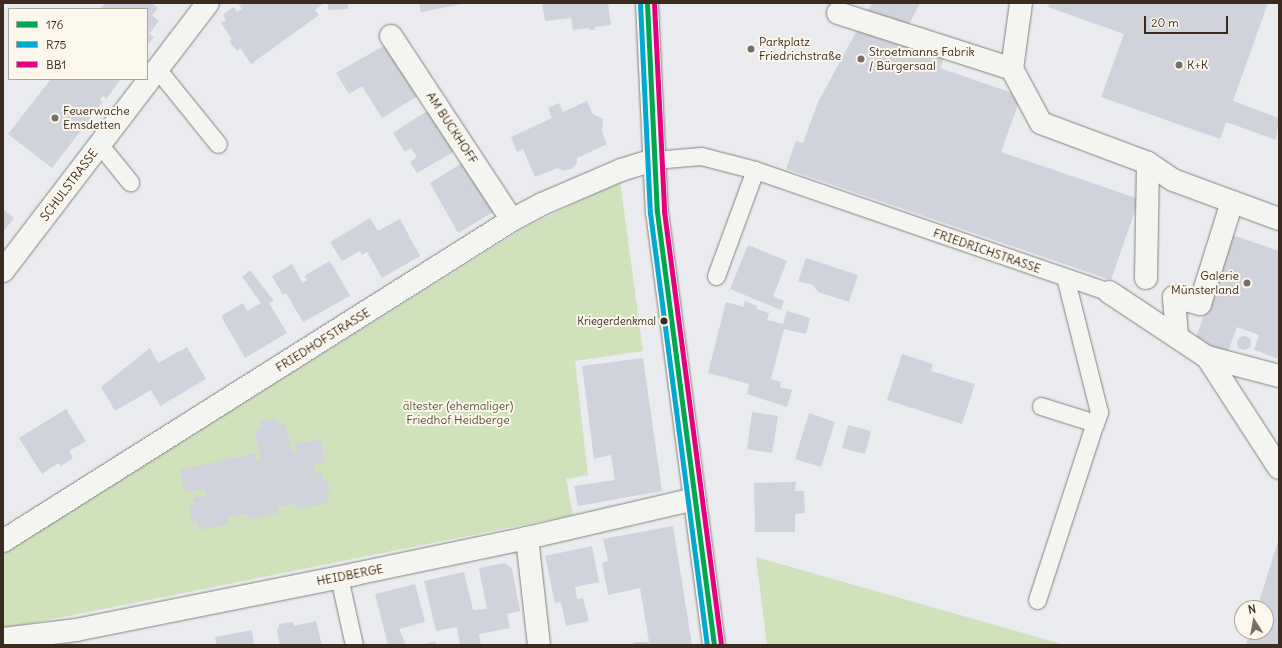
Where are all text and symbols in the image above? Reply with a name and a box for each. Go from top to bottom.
legend [8,8,148,80]
scale bar [1146,8,1230,34]
text: 20 m [1151,15,1179,30]
text: 176 [46,17,63,32]
place label: Parkplatz Friedrichstraße [759,35,841,63]
text: R75 [46,37,66,52]
marker: Parkplatz Friedrichstraße [746,44,756,54]
place label: Stroetmanns Fabrik / Bürgersaal [869,45,975,73]
marker: Stroetmanns Fabrik / Bürgersaal [856,54,866,64]
text: BB1 [46,57,66,72]
place label: K+K [1187,58,1208,72]
marker: K+K [1174,60,1184,70]
street label: AM BUCKHOFF [423,89,481,167]
place label: Feuerwache Emsdetten [63,104,130,132]
marker: Feuerwache Emsdetten [50,113,60,123]
street label: SCHULSTRASSE [37,146,101,224]
street label: FRIEDRICHSTRASSE [931,226,1043,276]
place label: Galerie Münsterland [1171,269,1239,297]
marker: Galerie Münsterland [1242,278,1252,288]
street label: FRIEDHOFSTRASSE [273,305,373,375]
place label: Kriegerdenkmal [577,314,656,328]
marker: Kriegerdenkmal [659,316,669,326]
park label: ältester (ehemaliger) Friedhof Heidberge [403,399,513,427]
street label: HEIDBERGE [315,561,385,589]
north arrow [1234,600,1274,640]
text: N [1247,602,1257,617]

